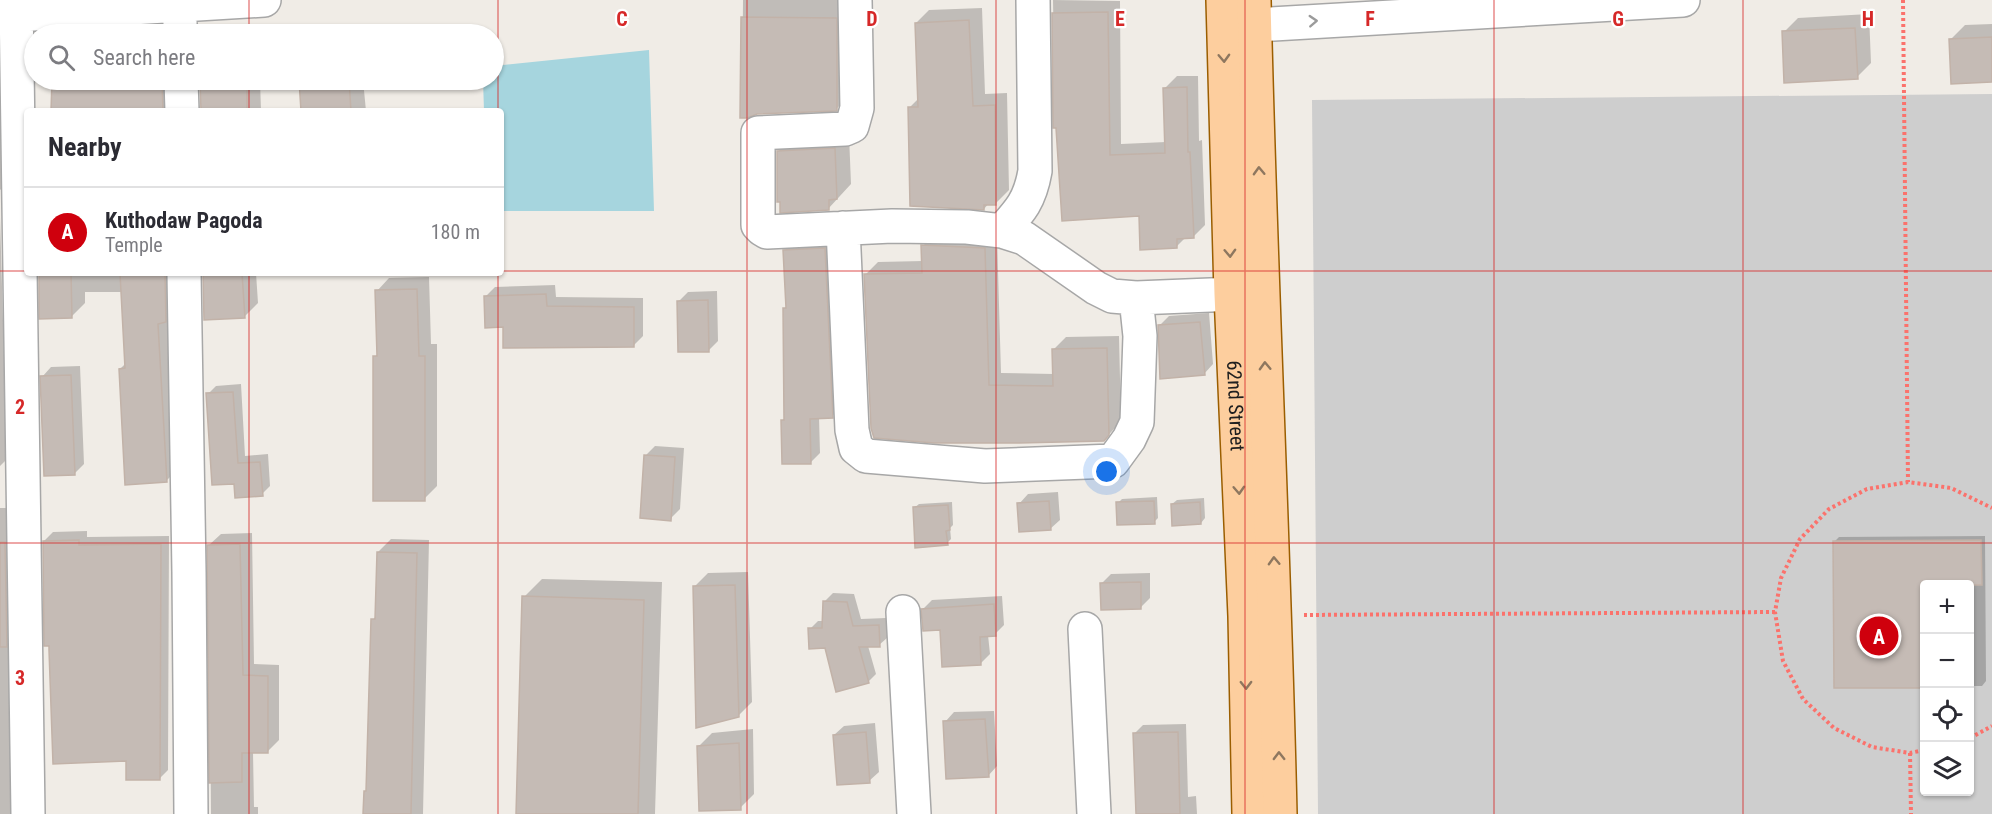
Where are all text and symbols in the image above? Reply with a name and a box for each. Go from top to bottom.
text: C [616,7,628,31]
text: D [866,7,878,31]
text: E [1115,7,1125,31]
text: F [1365,7,1375,31]
text: G [1612,7,1624,31]
text: H [1862,7,1874,31]
one-way arrow [1309,15,1318,28]
search box [24,24,504,90]
icon: search [45,41,78,74]
text: Search here [93,45,195,70]
one-way arrow [1218,54,1231,63]
text: Nearby [48,132,122,162]
one-way arrow [1253,166,1265,175]
text: Kuthodaw Pagoda [105,208,263,233]
text: A [62,220,73,244]
text: 180 m [431,220,480,244]
text: Temple [105,233,163,257]
one-way arrow [1223,249,1236,258]
street label: 62nd Street [1222,360,1250,452]
one-way arrow [1259,361,1272,370]
text: 2 [15,395,25,419]
your location [1092,457,1121,486]
one-way arrow [1233,486,1246,495]
one-way arrow [1267,556,1280,565]
map controls [1920,580,1974,796]
button: + [1920,580,1974,634]
pin: A [1860,614,1898,658]
button: − [1920,634,1974,688]
text: 3 [15,666,25,690]
one-way arrow [1240,681,1252,690]
button: locate [1920,688,1974,742]
button: layers [1920,742,1974,796]
one-way arrow [1272,751,1285,760]

